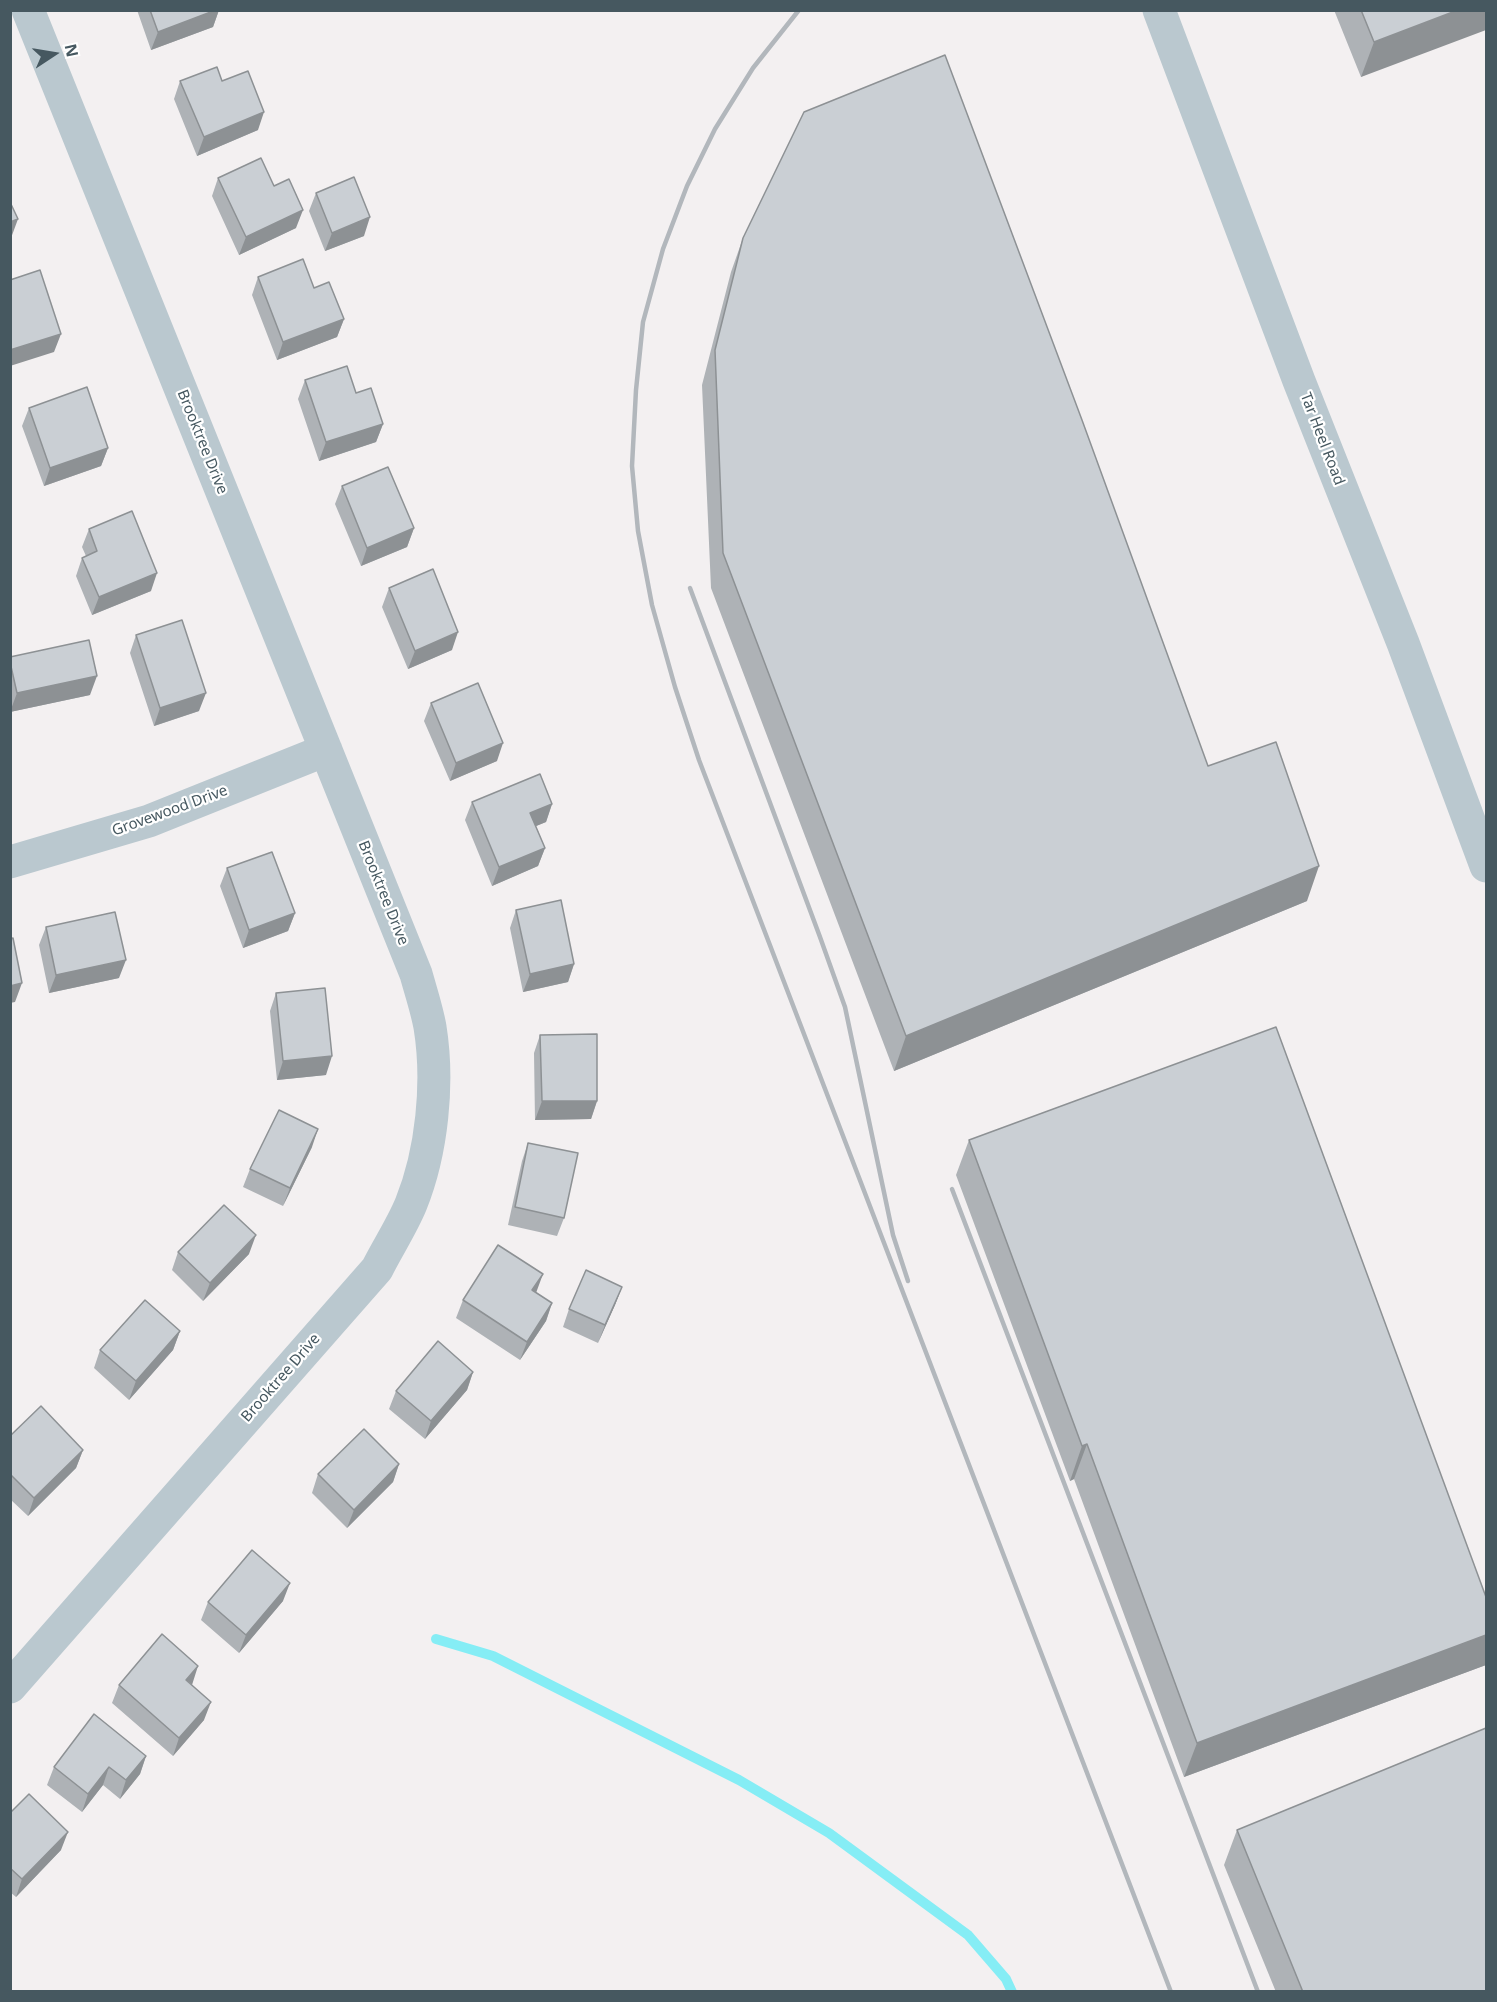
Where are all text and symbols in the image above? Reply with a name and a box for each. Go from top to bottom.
north arrow [24,24,84,84]
text: N [59,42,84,59]
street label: Brooktree Drive [173,387,231,497]
street label: Tar Heel Road [1296,390,1348,488]
street label: Grovewood Drive [110,782,230,840]
street label: Brooktree Drive [354,838,412,948]
street label: Brooktree Drive [238,1330,324,1426]

